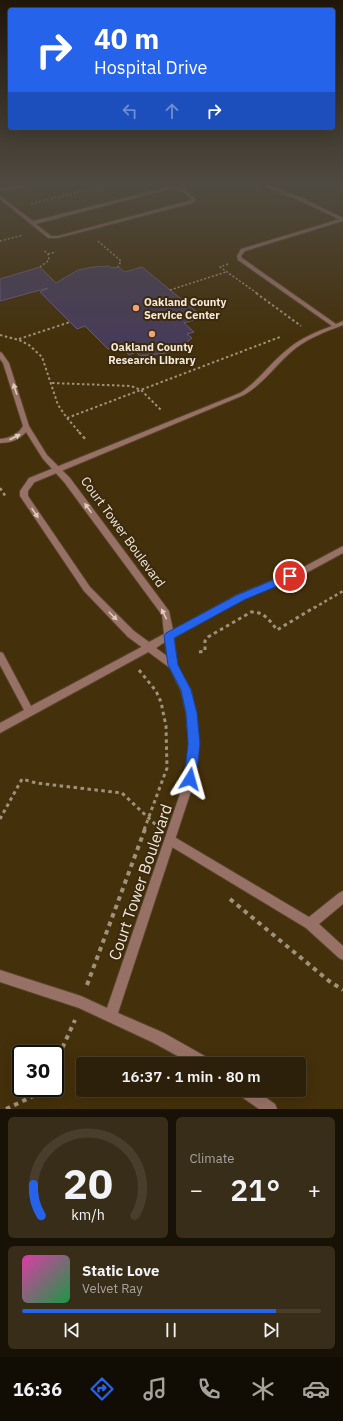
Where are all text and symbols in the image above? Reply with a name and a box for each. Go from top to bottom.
text: 40 m [94,20,159,57]
icon: right [28,24,80,76]
text: Hospital Drive [94,56,207,79]
icon: left [119,100,141,122]
icon: ahead [161,100,183,122]
icon: right [203,100,225,122]
place label: Oakland County Service Center [144,295,227,322]
marker: Oakland County Service Center [131,303,141,313]
marker: Oakland County Research Library [147,329,157,339]
place label: Oakland County Research Library [108,340,196,367]
one-way arrow [12,383,18,395]
one-way arrow [9,434,21,440]
street label: Court Tower Boulevard [77,473,169,591]
one-way arrow [84,503,92,514]
one-way arrow [31,508,39,518]
pin [273,559,307,593]
icon: arrive [279,565,301,587]
one-way arrow [160,607,166,619]
one-way arrow [109,611,118,621]
position arrow [169,758,211,800]
street label: Court Tower Boulevard [104,801,176,963]
speed limit sign: 30 [12,1045,64,1097]
text: 16:37 · 1 min · 80 m [121,1067,261,1086]
text: Climate [190,1150,234,1167]
text: 20 [63,1155,113,1209]
text: 21° [230,1170,280,1209]
text: − [190,1175,203,1204]
text: + [308,1175,321,1204]
text: km/h [71,1204,105,1223]
text: Static Love [82,1261,159,1280]
text: Velvet Ray [82,1280,143,1297]
icon: previous [61,1319,83,1341]
icon: pause [160,1319,182,1341]
icon: next [260,1319,282,1341]
icon: directions [88,1375,116,1403]
icon: music [141,1375,169,1403]
icon: phone [195,1375,223,1403]
icon: climate [249,1375,277,1403]
icon: car [302,1375,330,1403]
text: 16:36 [13,1378,62,1401]

